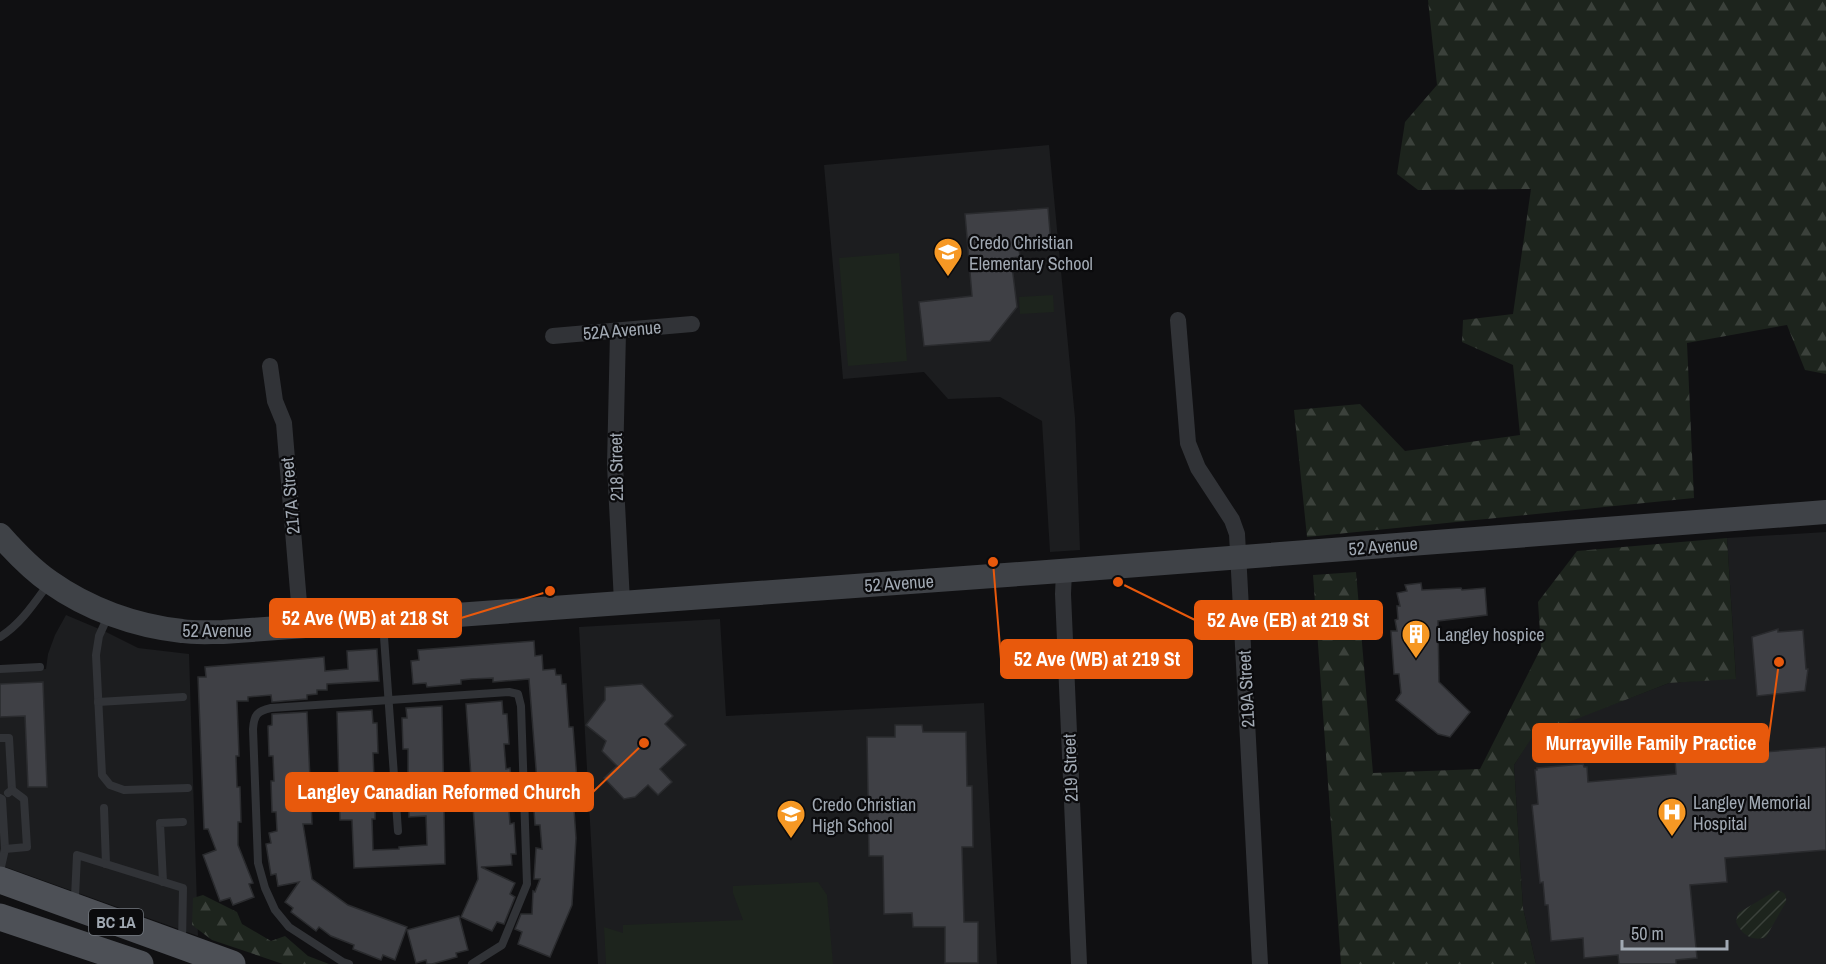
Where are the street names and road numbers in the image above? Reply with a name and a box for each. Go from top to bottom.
street label: 52A Avenue [582,314,662,346]
street label: 218 Street [603,433,629,501]
street label: 217A Street [274,456,306,536]
street label: 52 Avenue [1347,531,1419,561]
street label: 52 Avenue [863,568,935,598]
street label: 52 Avenue [182,618,252,643]
street label: 219A Street [1231,650,1261,728]
street label: 219 Street [1056,734,1084,802]
road number: BC 1A [89,909,143,935]

